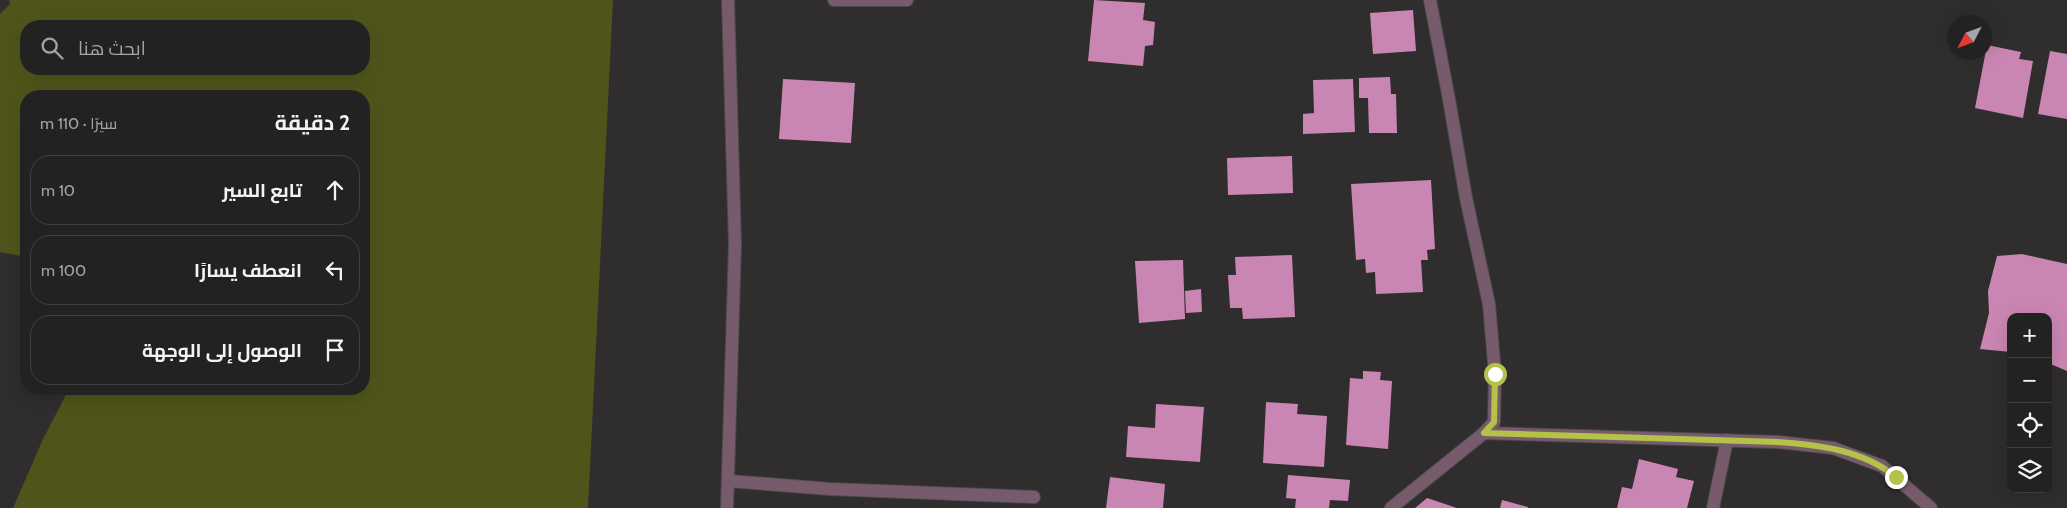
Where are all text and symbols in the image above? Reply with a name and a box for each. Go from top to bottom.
north arrow [1947,15,1992,60]
search box [20,20,370,75]
icon: search [38,34,66,62]
text: ابحث هنا [78,37,146,60]
text: 2 دقيقة [275,110,350,135]
text: سيرًا · 110 m [40,114,117,133]
icon: ahead [321,176,349,204]
text: تابع السير [222,179,302,202]
text: 10 m [41,181,75,200]
icon: left [321,256,349,284]
text: انعطف يسارًا [194,259,302,282]
text: 100 m [41,261,86,280]
map controls [2007,313,2052,493]
button: + [2007,313,2052,358]
icon: arrive [321,336,349,364]
text: الوصول إلى الوجهة [142,339,302,362]
button: − [2007,358,2052,403]
route start [1484,363,1507,386]
button: locate [2007,403,2052,448]
button: layers [2007,448,2052,493]
route end [1885,466,1908,489]

